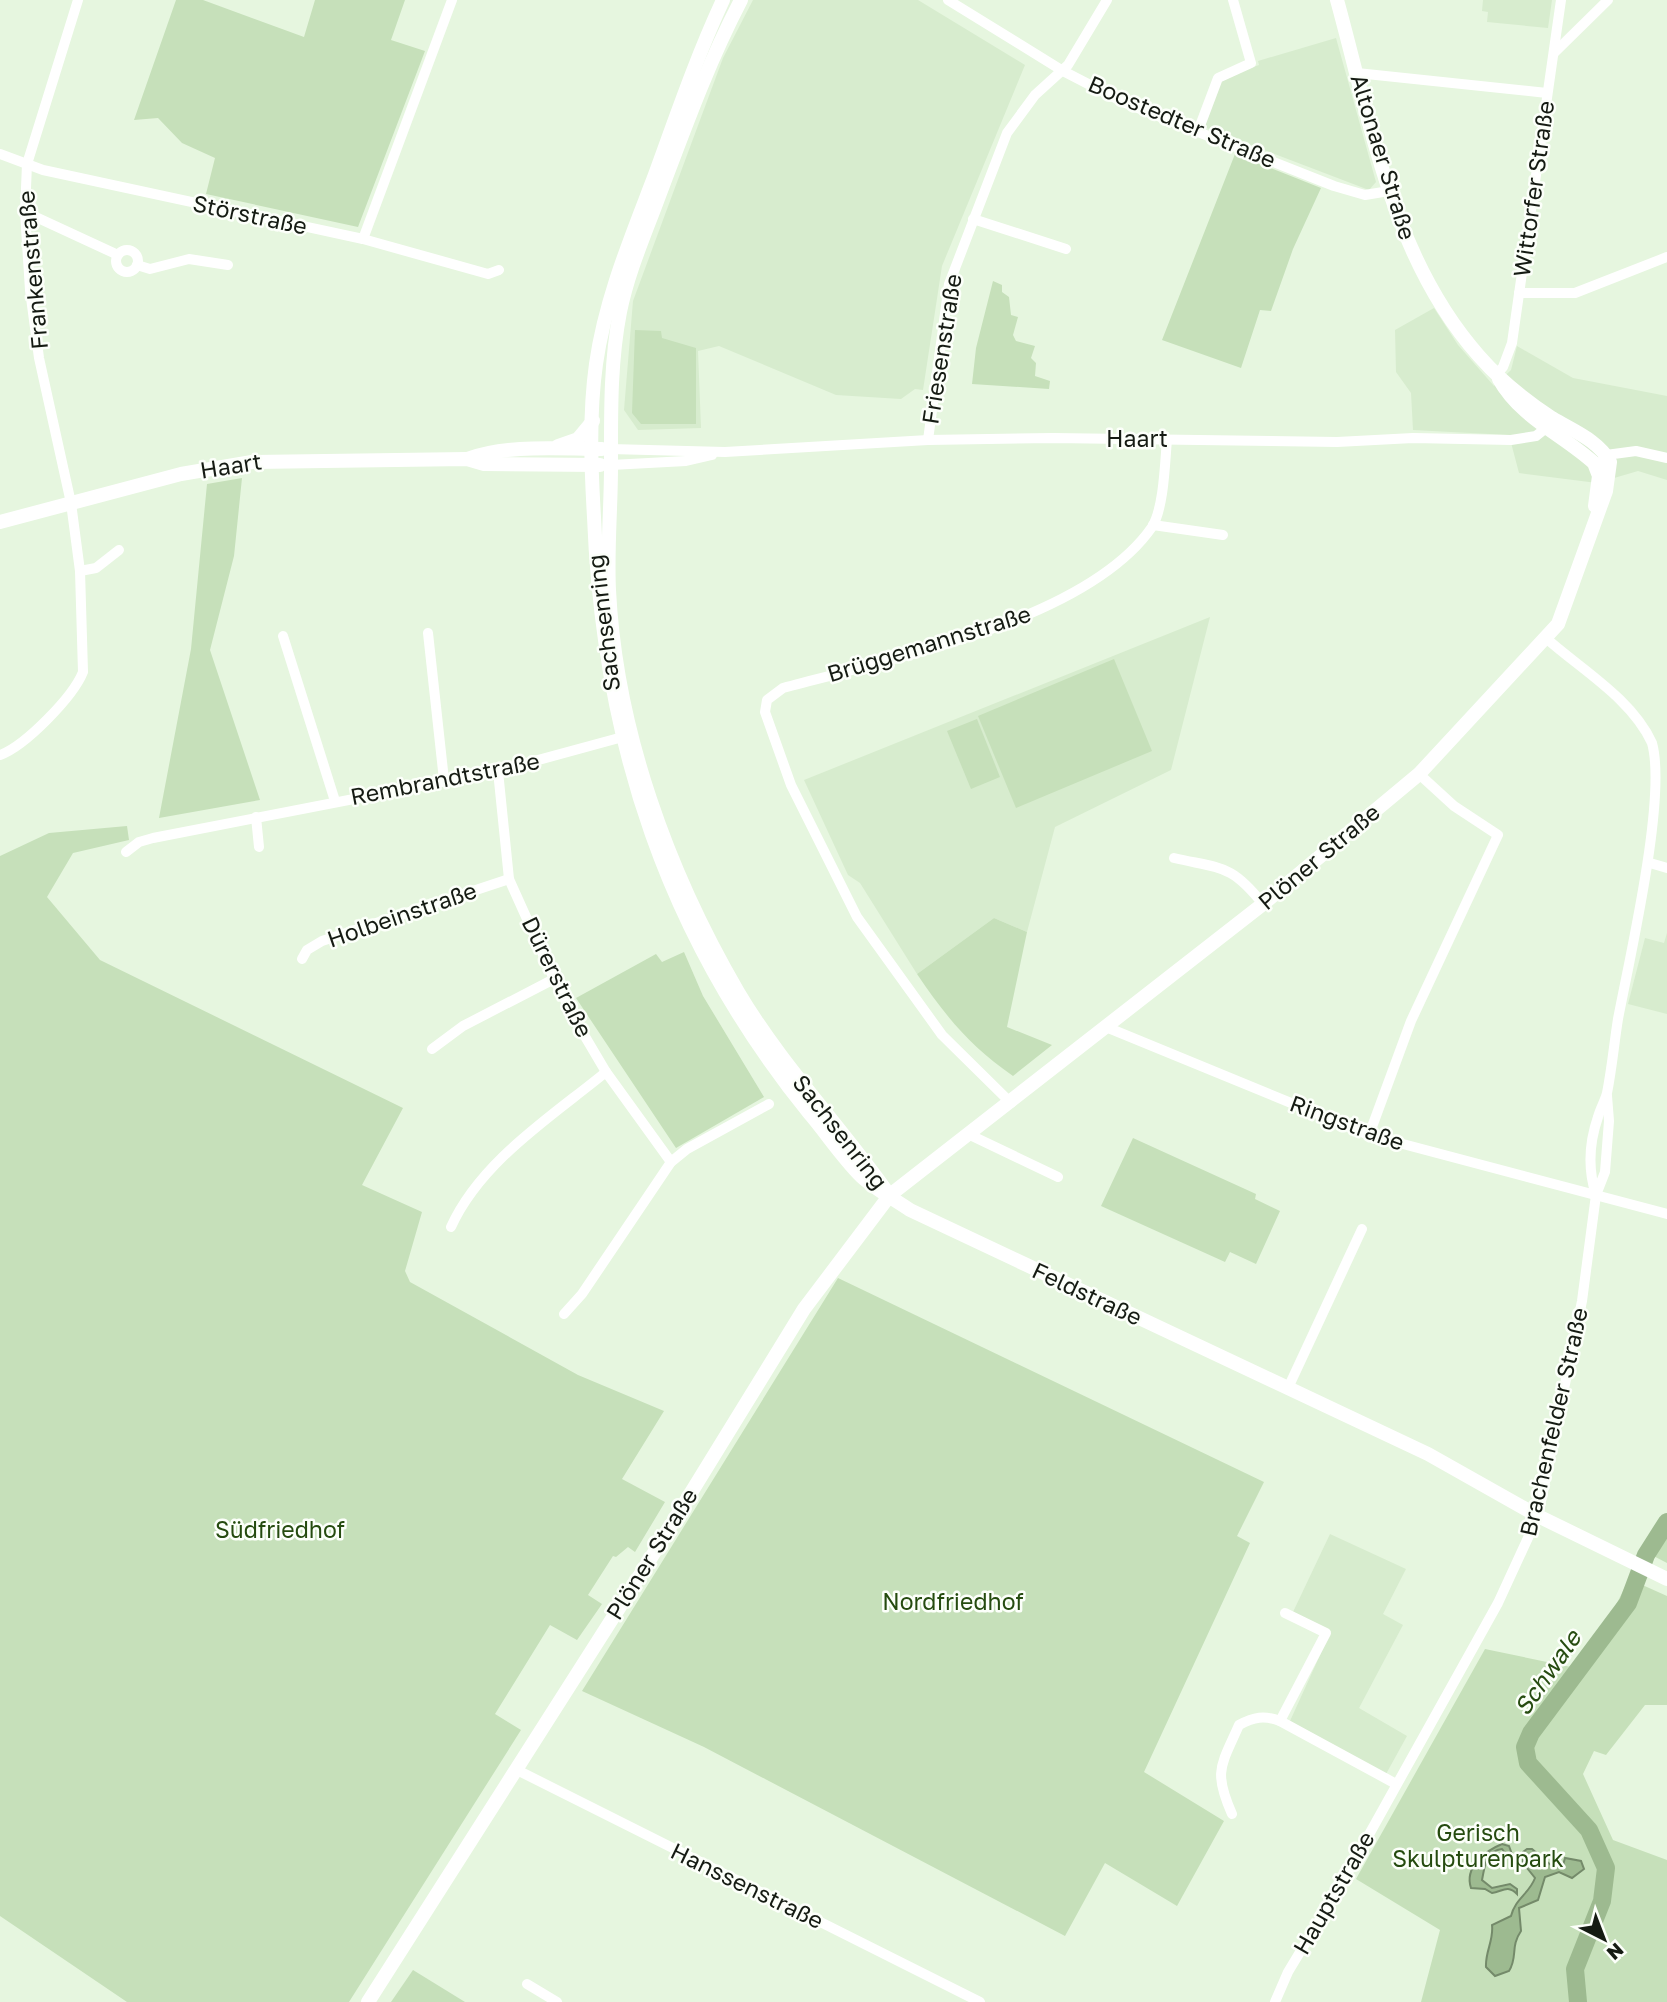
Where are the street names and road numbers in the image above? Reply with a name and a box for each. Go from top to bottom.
street label: Boostedter Straße [1084,69,1280,173]
street label: Altonaer Straße [1345,70,1422,243]
street label: Wittorfer Straße [1507,99,1559,279]
street label: Störstraße [191,188,310,240]
street label: Frankenstraße [11,189,53,351]
street label: Friesenstraße [915,272,967,426]
street label: Haart [1106,424,1168,452]
street label: Haart [198,446,264,484]
street label: Sachsenring [581,553,625,693]
street label: Brüggemannstraße [824,599,1034,687]
street label: Rembrandtstraße [348,746,542,810]
street label: Plöner Straße [1252,797,1385,915]
street label: Holbeinstraße [323,875,480,953]
street label: Dürerstraße [517,912,599,1042]
street label: Sachsenring [787,1069,894,1194]
street label: Ringstraße [1286,1088,1408,1156]
street label: Feldstraße [1028,1255,1147,1331]
street label: Brachenfelder Straße [1513,1305,1593,1539]
street label: Plöner Straße [600,1482,703,1625]
street label: Hauptstraße [1287,1826,1380,1959]
street label: Hanssenstraße [667,1836,828,1934]

